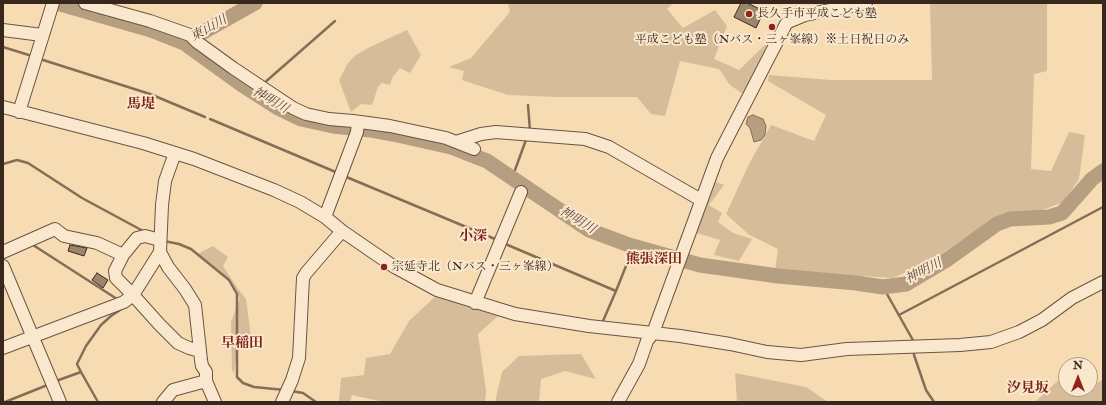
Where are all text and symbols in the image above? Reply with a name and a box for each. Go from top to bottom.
place label: 長久手市平成こども塾 [757,7,877,21]
marker: 長久手市平成こども塾 [744,9,754,19]
water label: 東山川 [188,13,230,45]
marker: 平成こども塾（Nバス・三ヶ峯線）※土日祝日のみ [767,22,777,32]
place label: 平成こども塾（Nバス・三ヶ峯線）※土日祝日のみ [635,33,909,47]
water label: 神明川 [249,84,291,118]
district label: 馬堤 [127,97,155,113]
water label: 神明川 [556,204,598,238]
district label: 小深 [459,229,487,245]
district label: 熊張深田 [626,252,682,268]
water label: 神明川 [903,256,945,288]
place label: 宗延寺北（Nバス・三ヶ峯線） [392,260,559,274]
marker: 宗延寺北（Nバス・三ヶ峯線） [379,262,389,272]
district label: 早稲田 [221,336,263,352]
north arrow [1058,357,1098,397]
text: N [1073,359,1083,372]
district label: 汐見坂 [1007,381,1049,397]

